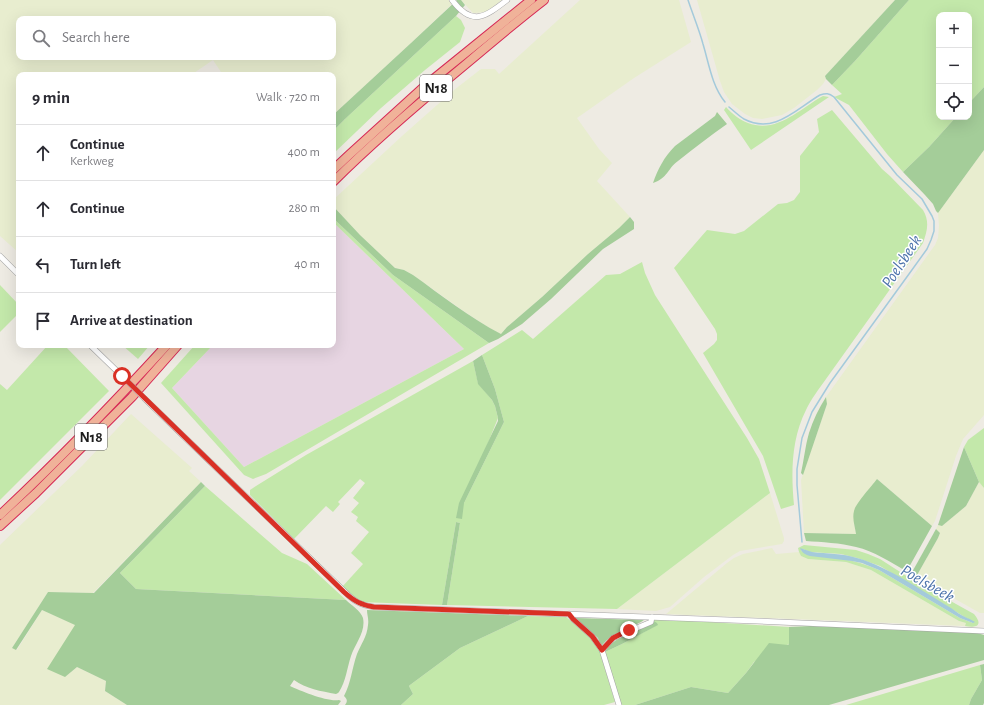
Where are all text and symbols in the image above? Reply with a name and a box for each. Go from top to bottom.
map controls [936,12,972,120]
button: + [936,12,972,48]
search box [16,16,336,60]
icon: search [30,27,52,49]
text: Search here [62,30,130,45]
button: − [936,48,972,84]
road number: N18 [420,75,452,101]
button: locate [936,84,972,120]
text: 9 min [32,89,70,106]
text: Walk · 720 m [256,91,320,104]
text: Continue [70,137,125,152]
icon: ahead [32,142,54,164]
text: 400 m [287,146,320,159]
text: Kerkweg [70,155,114,168]
icon: ahead [32,198,54,220]
text: Continue [70,201,125,216]
text: 280 m [289,202,320,215]
water label: Poelsbeek [878,232,925,291]
icon: left [32,254,54,276]
text: Turn left [70,257,121,272]
text: 40 m [294,258,320,271]
icon: arrive [32,310,54,332]
text: Arrive at destination [70,313,193,328]
route start [113,367,131,385]
road number: N18 [75,424,107,450]
water label: Poelsbeek [898,561,958,606]
route end [620,621,638,639]

